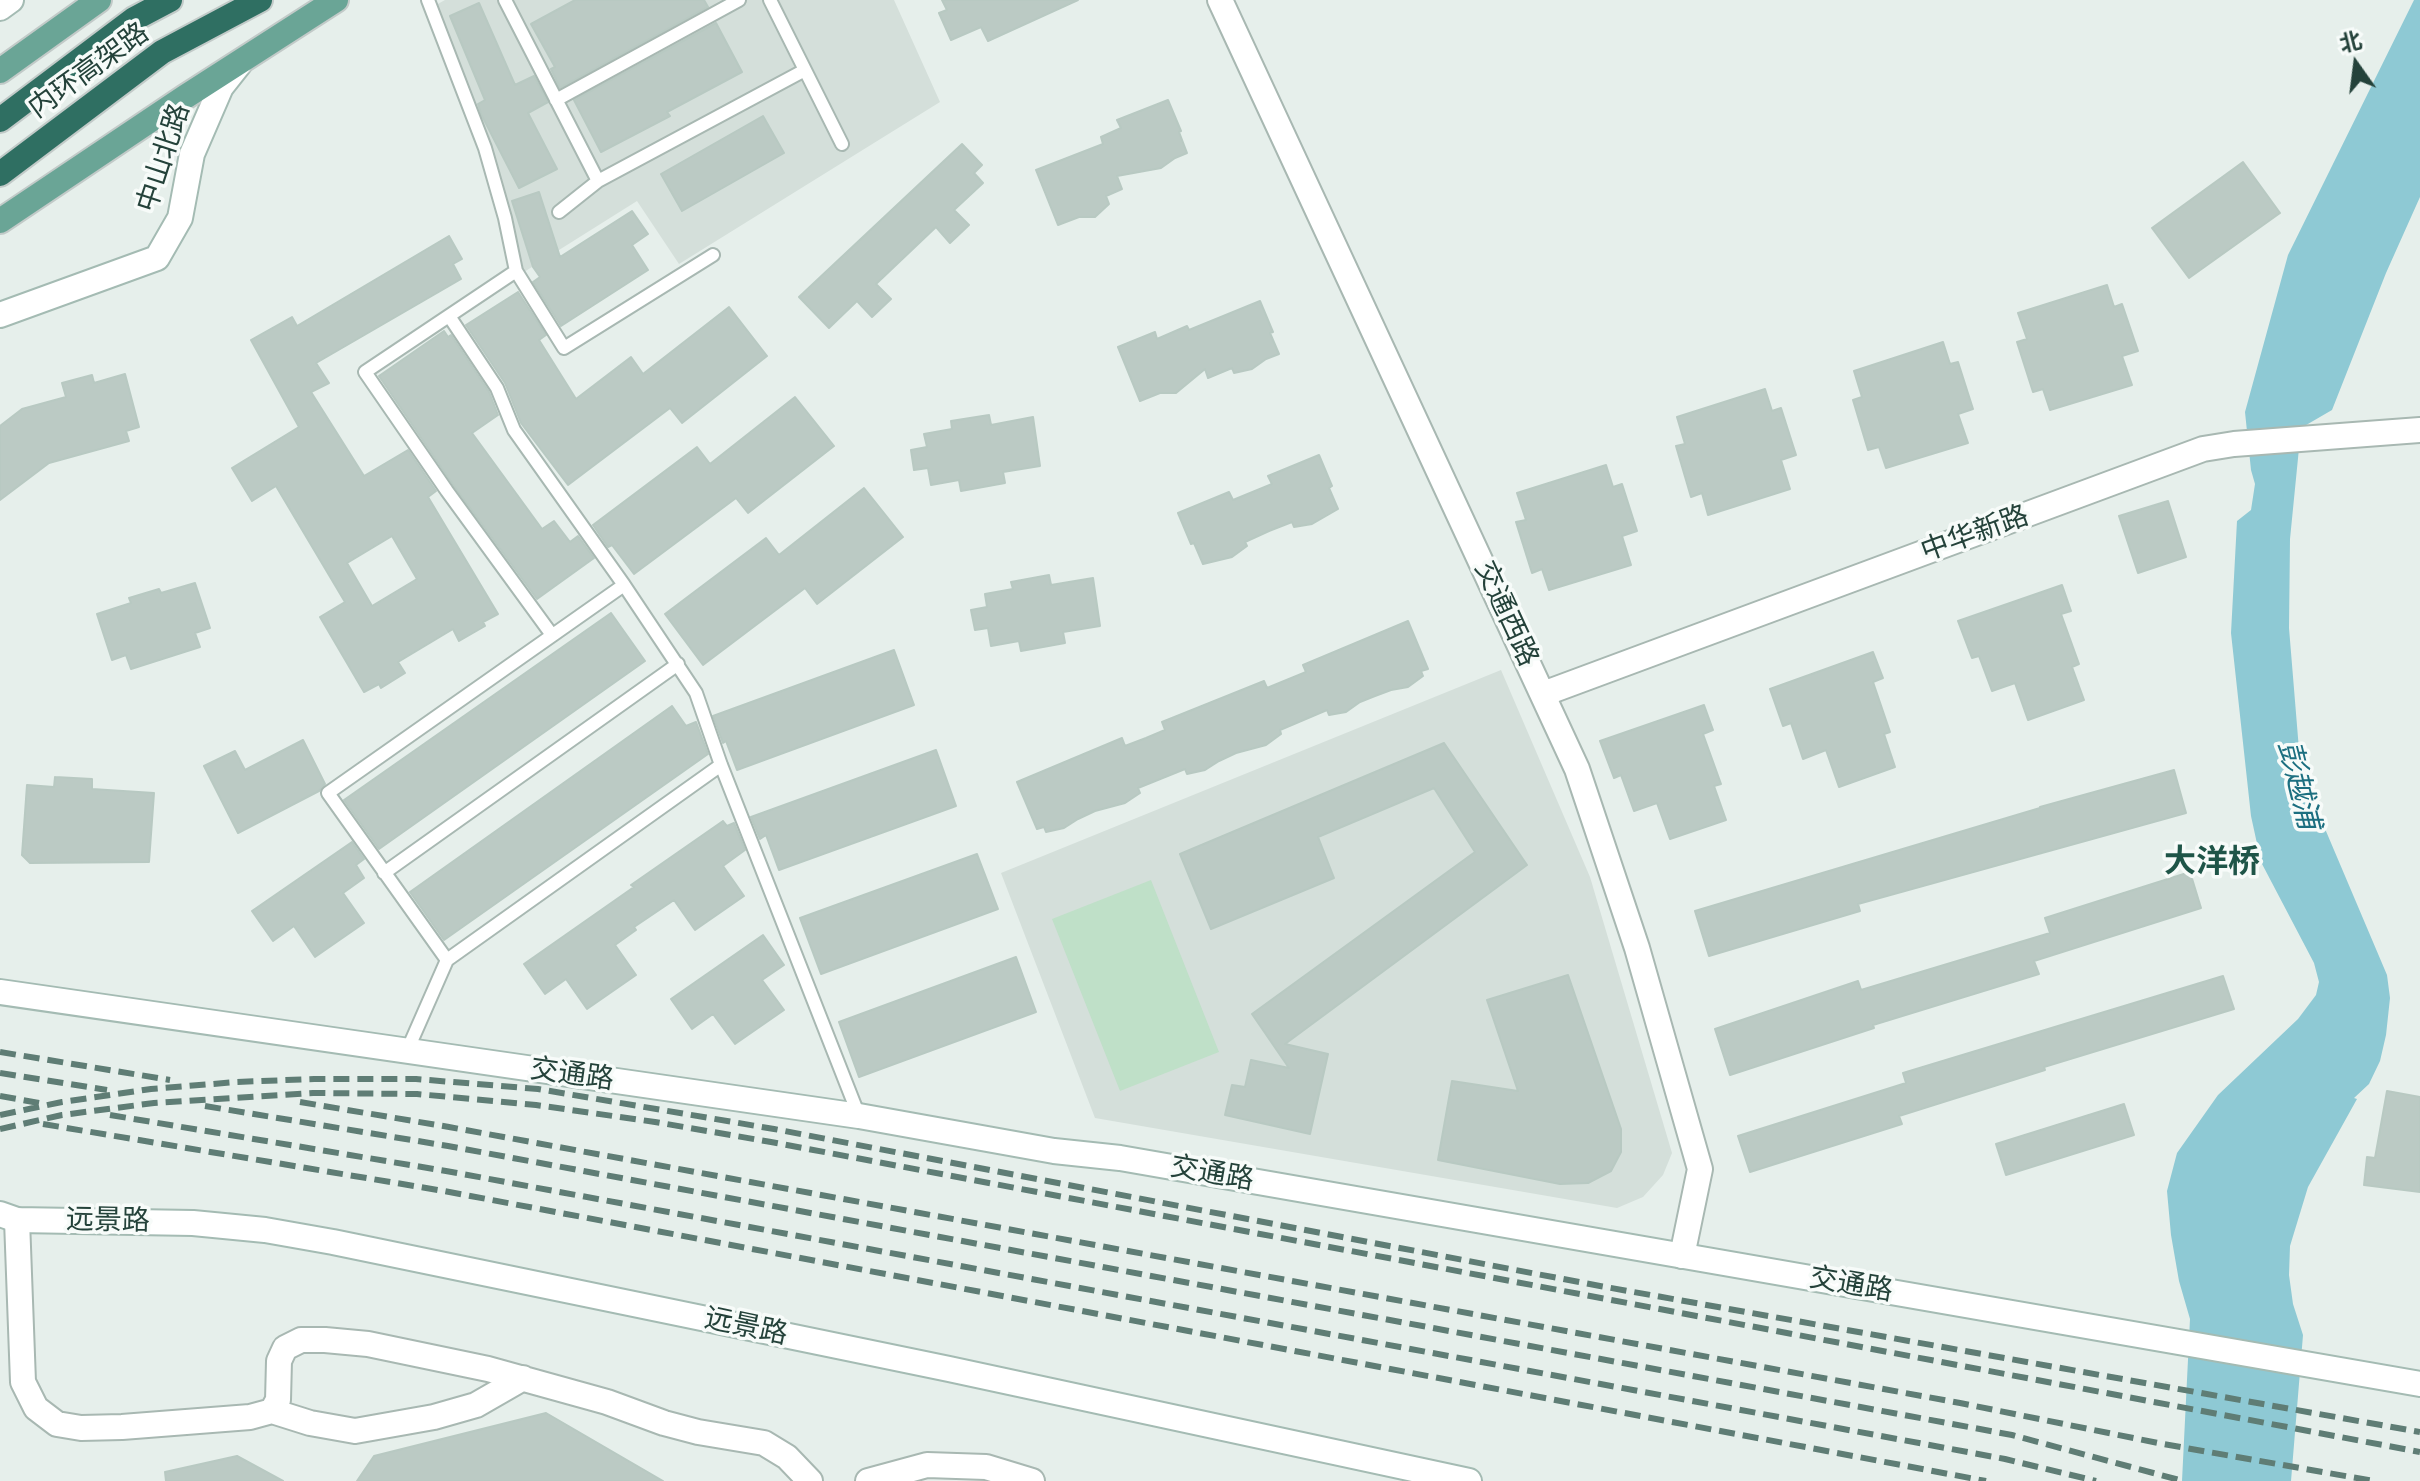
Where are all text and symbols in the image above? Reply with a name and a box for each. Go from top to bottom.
street label: 内环高架路 [22,16,156,126]
text: 北 [2336,23,2364,58]
north arrow [2316,24,2396,104]
street label: 中山北路 [131,100,197,216]
street label: 中华新路 [1917,499,2033,569]
street label: 交通西路 [1467,556,1545,672]
water label: 彭越浦 [2270,737,2326,833]
district label: 大洋桥 [2164,844,2260,882]
street label: 交通路 [528,1053,616,1097]
street label: 交通路 [1168,1150,1256,1198]
street label: 远景路 [66,1203,150,1239]
street label: 交通路 [1807,1261,1895,1309]
street label: 远景路 [701,1302,791,1352]

